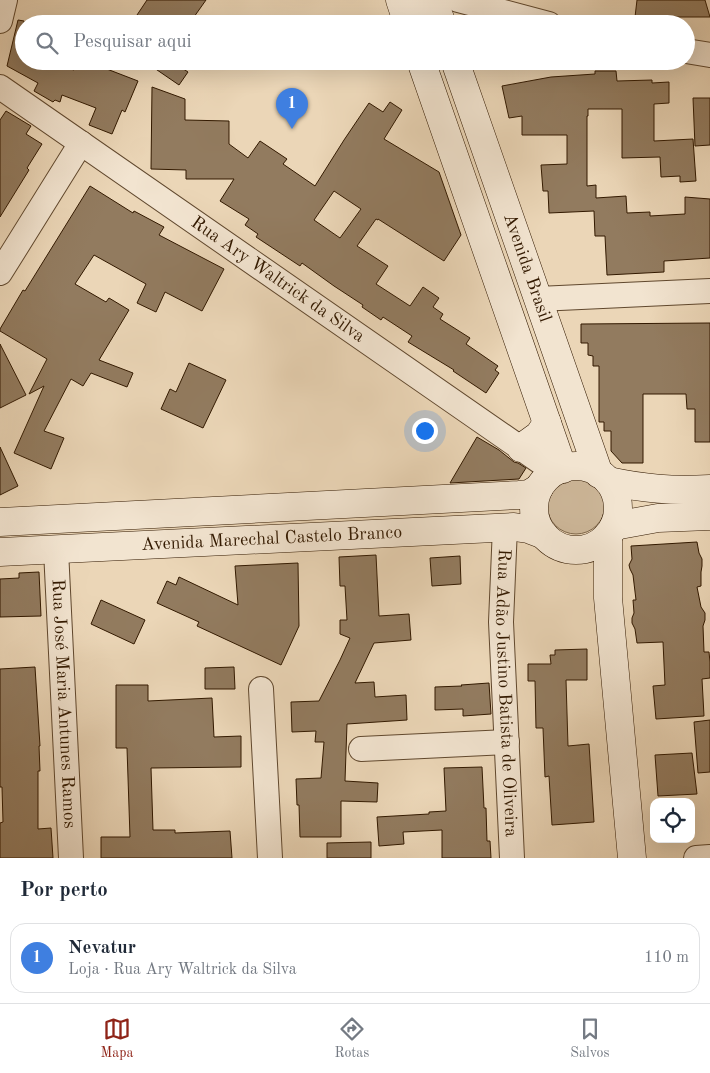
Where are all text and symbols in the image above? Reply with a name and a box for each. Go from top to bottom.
search box [15,15,695,70]
icon: search [33,29,61,57]
text: Pesquisar aqui [73,33,192,52]
pin: 1 [276,88,308,129]
street label: Avenida Brasil [500,211,554,325]
street label: Rua Ary Waltrick da Silva [188,213,368,346]
your location [412,418,438,444]
street label: Avenida Marechal Castelo Branco [141,523,403,554]
street label: Rua Adão Justino Batista de Oliveira [492,548,520,837]
street label: Rua José Maria Antunes Ramos [48,579,79,829]
map controls [650,798,695,843]
button: locate [650,798,695,843]
text: Por perto [20,880,108,901]
text: Nevatur [68,939,136,958]
text: 1 [32,950,42,966]
text: 110 m [644,950,689,966]
text: Loja · Rua Ary Waltrick da Silva [68,962,297,978]
tab: Mapa [101,1015,133,1062]
tab: Rotas [334,1015,369,1062]
tab: Salvos [570,1015,609,1062]

